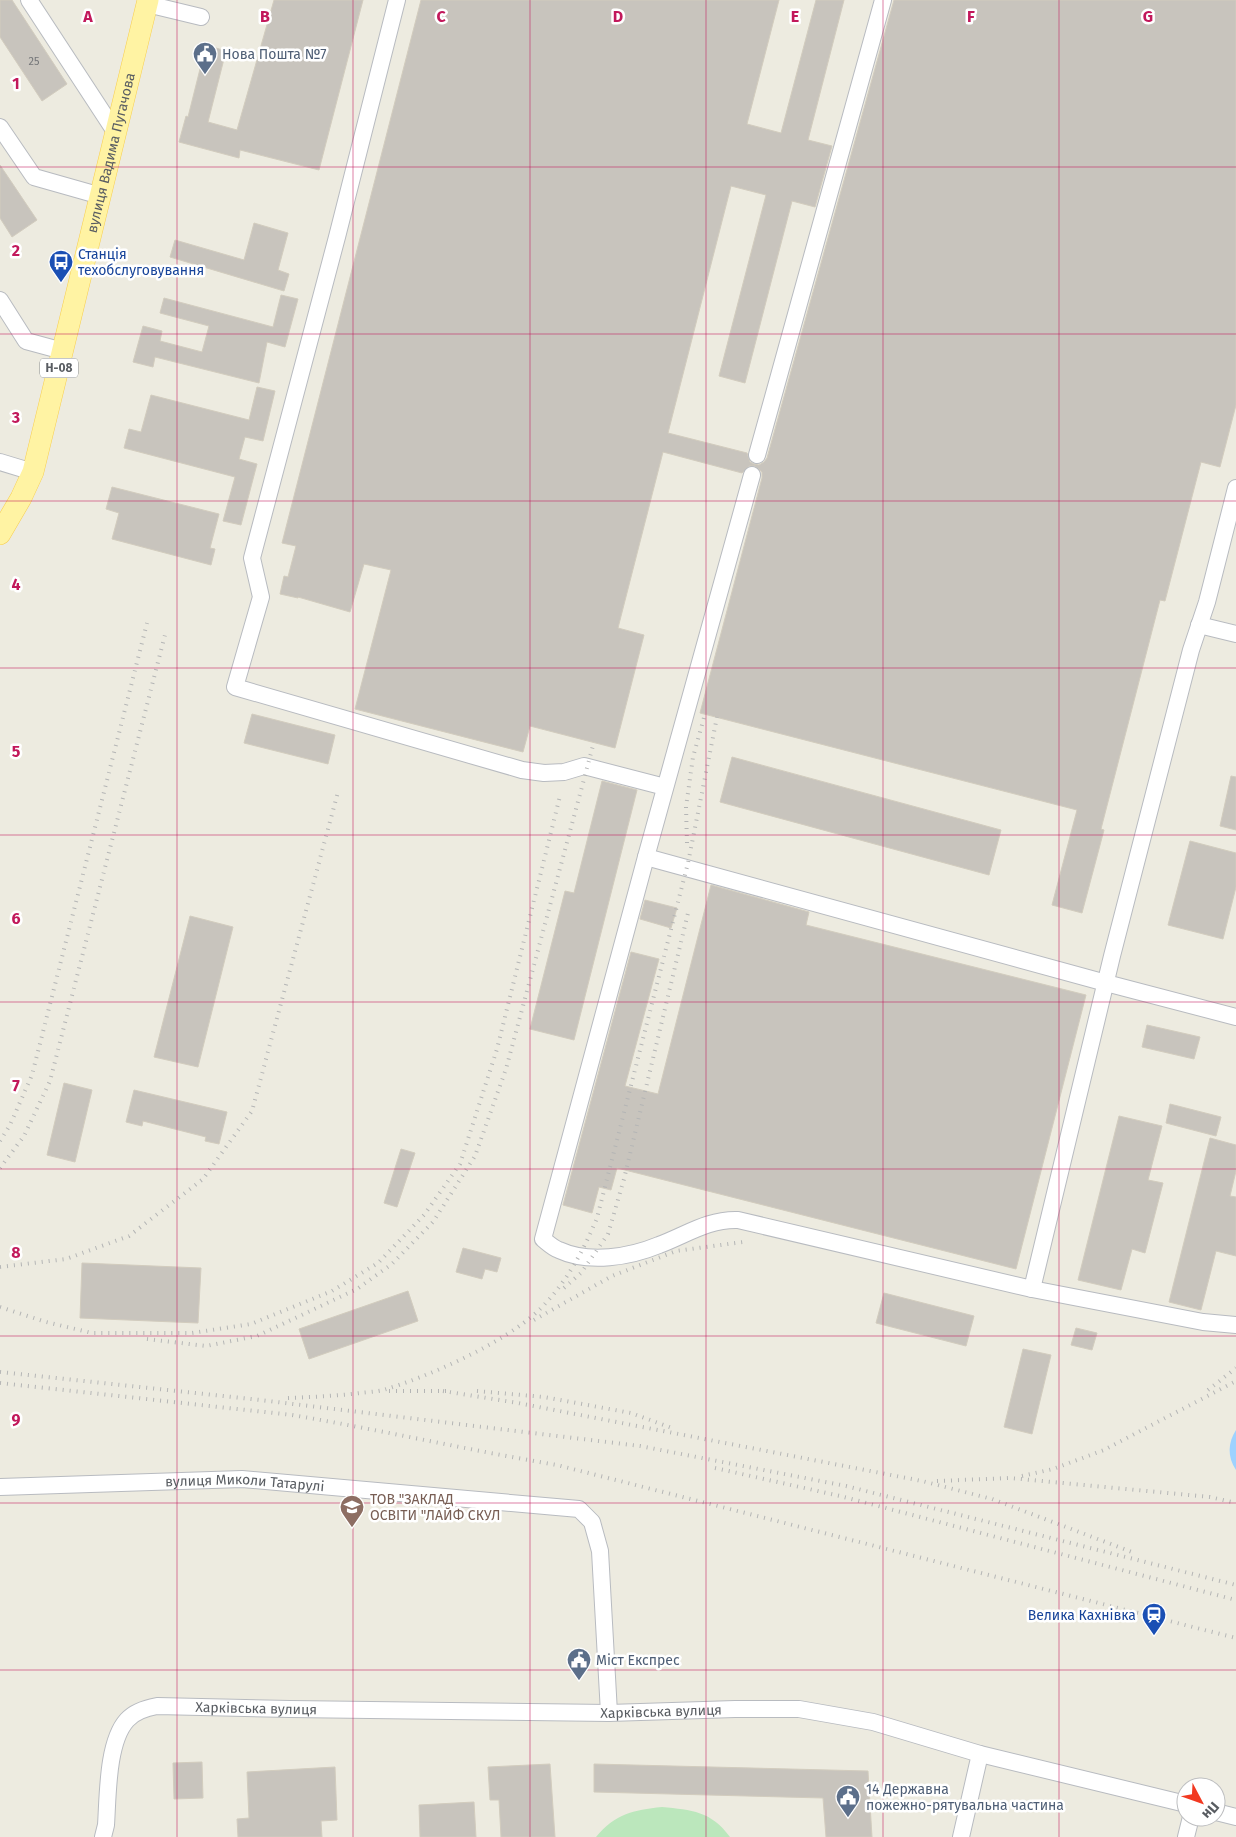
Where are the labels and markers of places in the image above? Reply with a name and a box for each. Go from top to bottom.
public building icon: Нова Пошта №7 [192,41,218,75]
place label: Нова Пошта №7 [222,46,326,63]
place label: Станція техобслуговування [78,246,204,279]
bus stop icon: Станція техобслуговування [48,249,74,283]
place label: ТОВ "ЗАКЛАД ОСВІТИ "ЛАЙФ СКУЛ [370,1491,500,1524]
school or university icon: ТОВ "ЗАКЛАД ОСВІТИ "ЛАЙФ СКУЛ [339,1494,365,1528]
station icon: Велика Кахнівка [1141,1602,1167,1636]
place label: Велика Кахнівка [1028,1607,1136,1624]
public building icon: Міст Експрес [566,1647,592,1681]
place label: Міст Експрес [596,1652,680,1669]
place label: 14 Державна пожежно-рятувальна частина [866,1781,1064,1814]
public building icon: 14 Державна пожежно-рятувальна частина [835,1784,861,1818]

